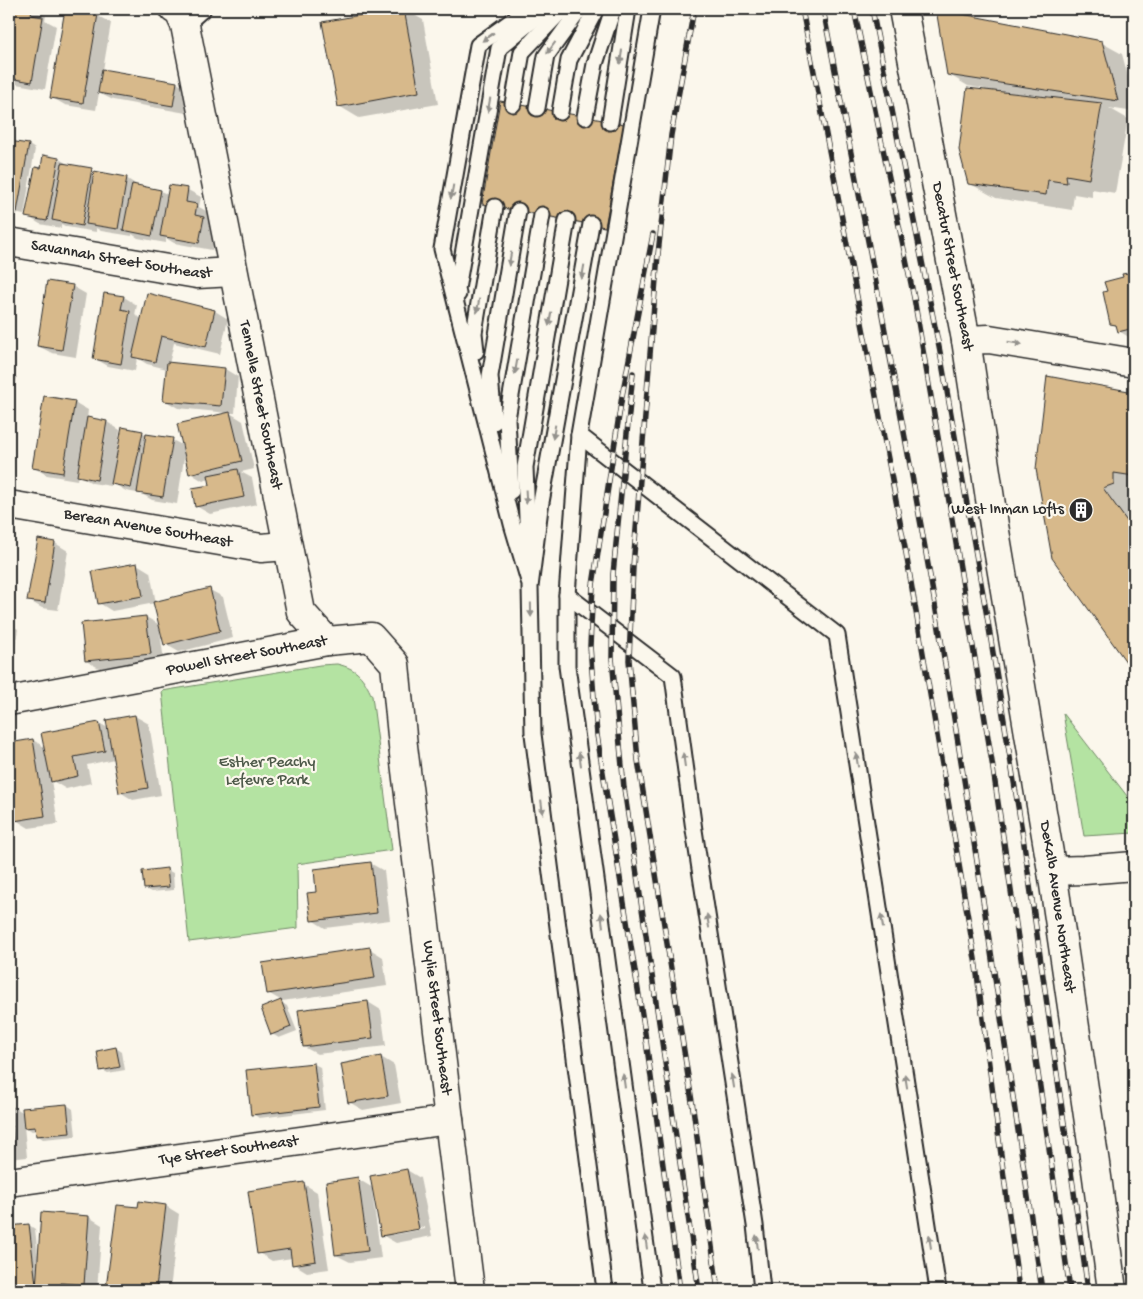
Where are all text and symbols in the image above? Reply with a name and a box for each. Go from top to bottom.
one-way arrow [481,32,495,42]
one-way arrow [546,41,557,54]
one-way arrow [617,49,625,65]
one-way arrow [485,97,493,113]
street label: Decatur Street Southeast [926,180,977,353]
one-way arrow [447,184,455,200]
street label: Savannah Street Southeast [29,236,214,284]
one-way arrow [506,251,514,267]
one-way arrow [578,265,586,281]
one-way arrow [474,299,482,315]
one-way arrow [546,312,554,328]
street label: Tennelle Street Southeast [234,318,286,492]
one-way arrow [1007,339,1023,347]
one-way arrow [511,359,519,375]
one-way arrow [549,424,557,440]
one-way arrow [523,489,531,505]
building icon: West Inman Lofts [1068,497,1094,523]
place label: West Inman Lofts [951,501,1065,520]
street label: Berean Avenue Southeast [61,505,235,553]
one-way arrow [527,603,535,619]
street label: Powell Street Southeast [164,631,330,681]
one-way arrow [576,751,584,767]
one-way arrow [680,751,688,767]
one-way arrow [852,752,860,768]
park label: Esther Peachy Lefevre Park [219,754,315,791]
one-way arrow [538,799,546,815]
street label: DeKalb Avenue Northeast [1034,819,1079,995]
one-way arrow [598,912,606,928]
one-way arrow [704,912,712,928]
one-way arrow [877,912,885,928]
street label: Wylie Street Southeast [418,940,456,1097]
one-way arrow [620,1073,628,1089]
one-way arrow [728,1073,736,1089]
one-way arrow [902,1073,910,1089]
street label: Tye Street Southeast [157,1132,301,1170]
one-way arrow [642,1234,650,1250]
one-way arrow [753,1234,761,1250]
one-way arrow [926,1234,934,1250]

